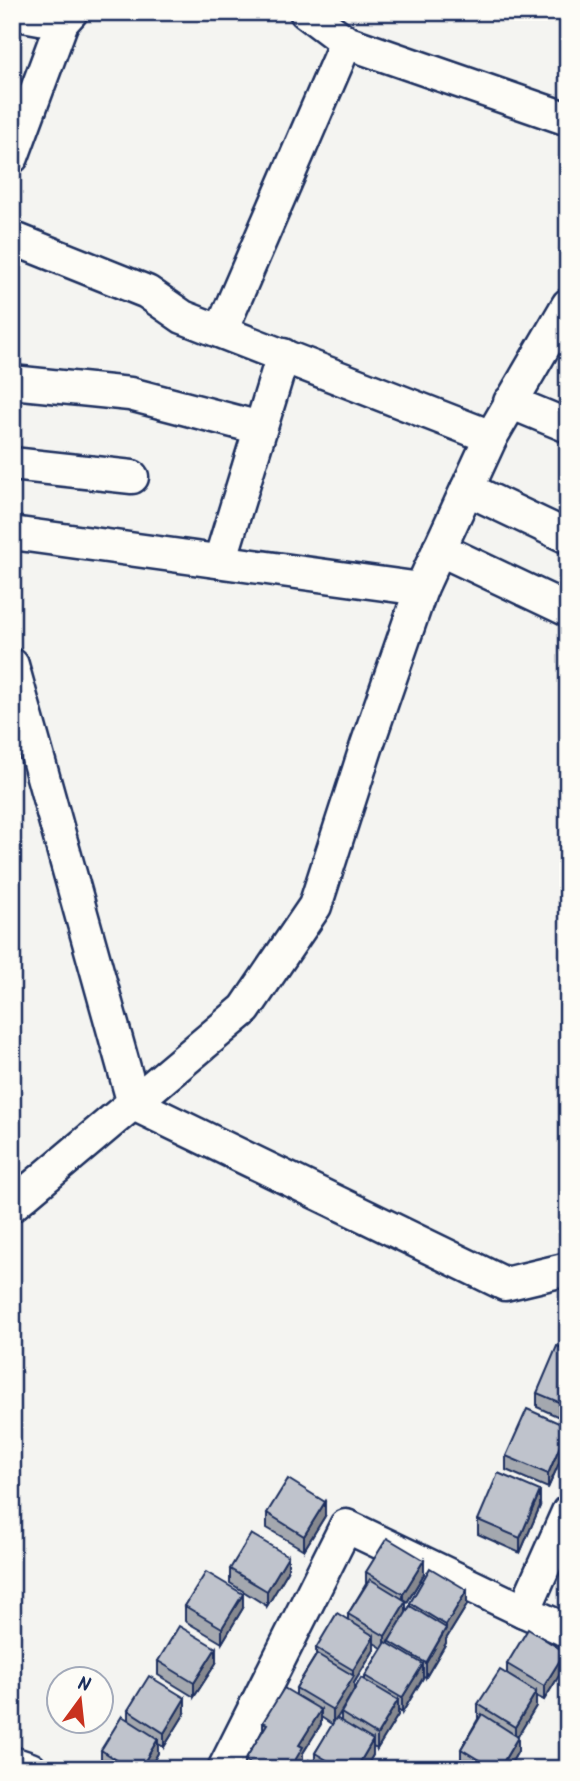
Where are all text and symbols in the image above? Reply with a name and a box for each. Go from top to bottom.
north arrow [46,1666,116,1736]
text: N [74,1669,94,1702]

